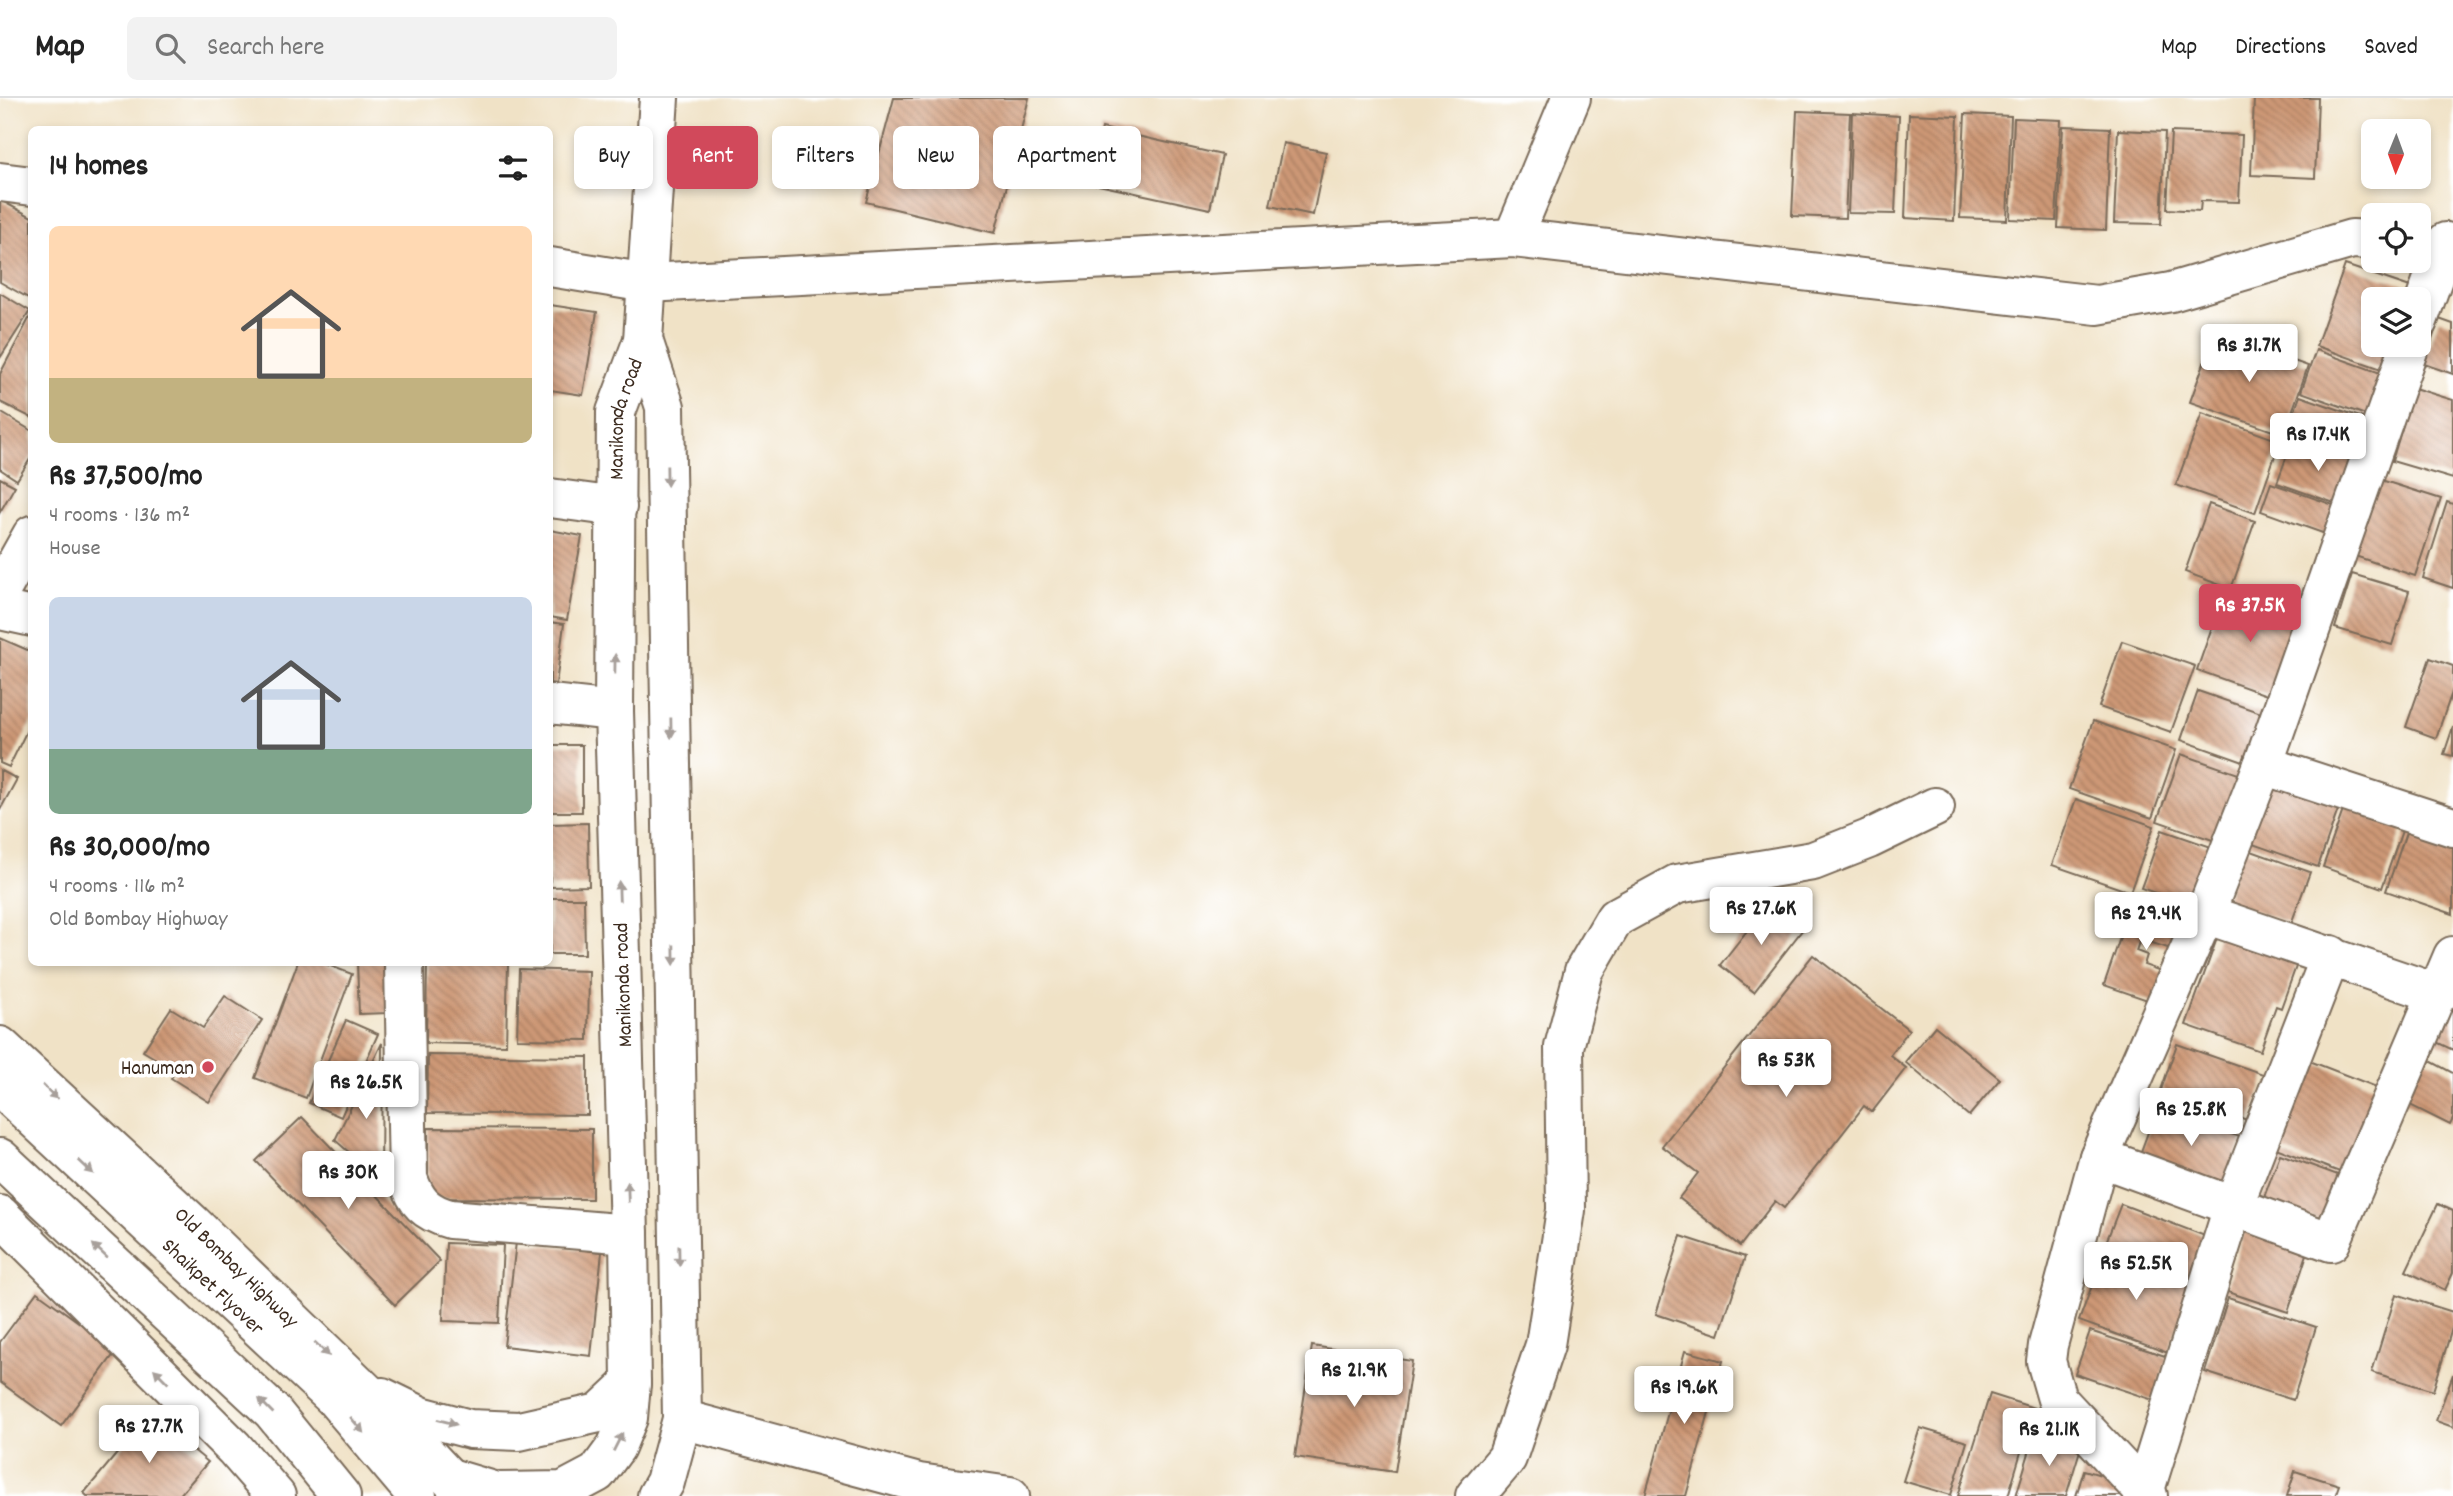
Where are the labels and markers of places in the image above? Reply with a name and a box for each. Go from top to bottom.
pin: Rs 31.7K [2177,324,2321,384]
pin: Rs 17.4K [2246,414,2390,473]
pin: Rs 37.5K [2178,584,2322,644]
pin: Rs 27.6K [1689,888,1833,947]
pin: Rs 29.4K [2074,892,2218,952]
pin: Rs 53K [1729,1040,1843,1099]
place label: Hanuman [121,1055,194,1085]
marker: Hanuman [200,1059,216,1075]
pin: Rs 26.5K [294,1062,438,1121]
pin: Rs 25.8K [2119,1088,2263,1148]
pin: Rs 30K [291,1152,405,1211]
pin: Rs 52.5K [2064,1242,2208,1302]
pin: Rs 21.9K [1282,1350,1426,1409]
pin: Rs 19.6K [1612,1366,1756,1426]
pin: Rs 27.7K [77,1406,221,1465]
pin: Rs 21.1K [1977,1408,2121,1468]

